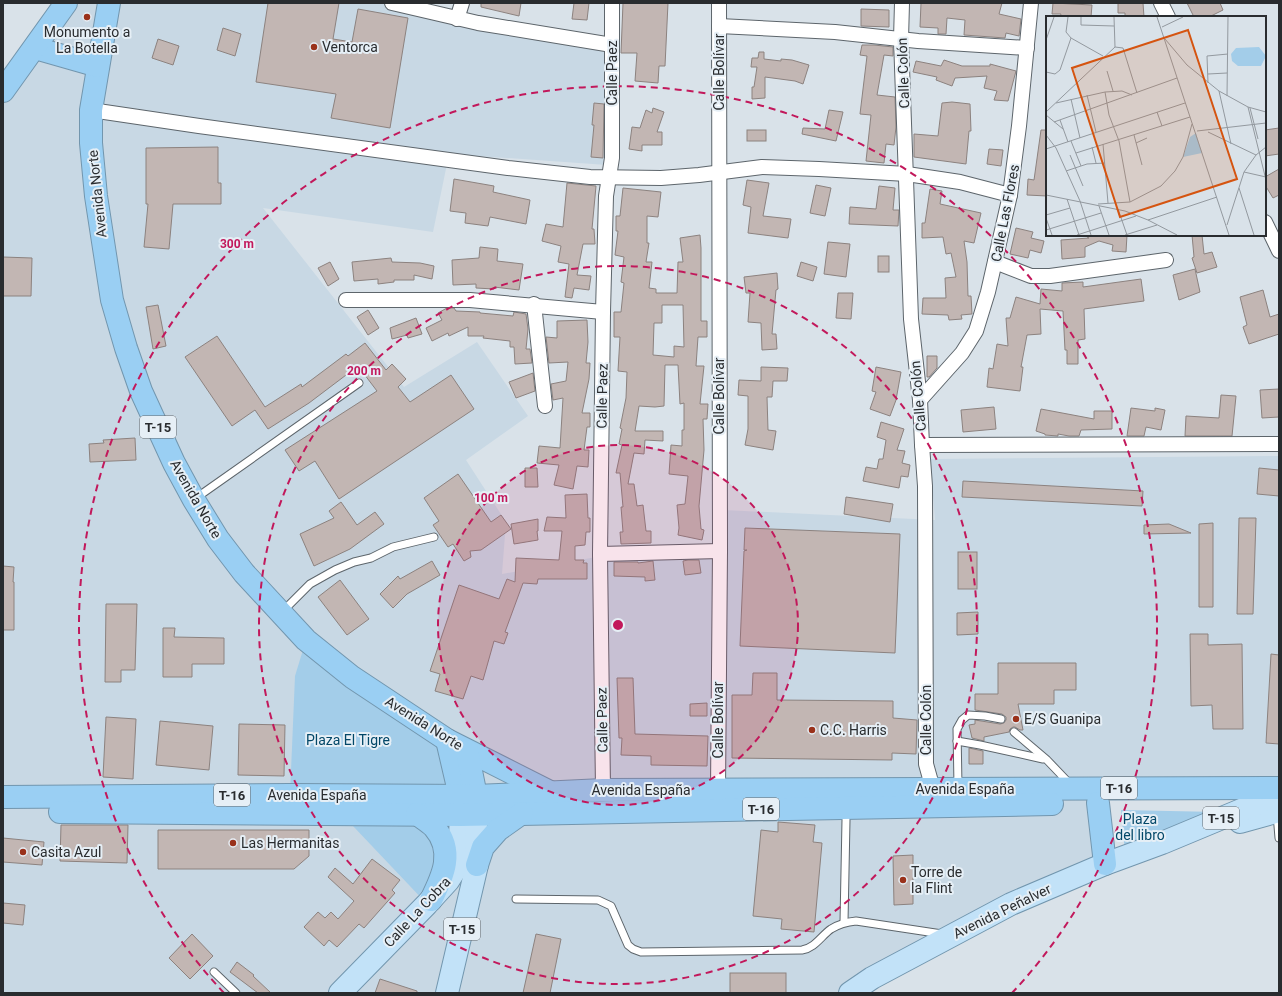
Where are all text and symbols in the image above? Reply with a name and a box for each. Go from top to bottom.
marker: Monumento a La Botella [82,12,92,22]
inset map [1046,16,1266,236]
place label: Monumento a La Botella [44,24,130,56]
street label: Calle Bolívar [711,33,727,111]
street label: Calle Colón [894,37,912,109]
place label: Ventorca [322,39,378,55]
street label: Calle Paez [604,40,620,106]
marker: Ventorca [309,42,319,52]
street label: Avenida Norte [84,149,110,239]
street label: Calle Las Flores [988,163,1022,263]
text: 300 m [220,237,254,251]
street label: Calle Bolívar [711,357,727,435]
street label: Calle Colón [907,360,929,432]
street label: Calle Paez [593,363,611,429]
text: 200 m [347,364,381,378]
road number: T-15 [140,416,176,438]
street label: Avenida Norte [167,457,225,541]
text: 100 m [474,491,508,505]
centre of rings [611,618,625,632]
street label: Calle Bolívar [710,681,726,759]
street label: Calle Colón [918,685,934,755]
street label: Calle Paez [593,687,611,753]
street label: Avenida Norte [382,693,466,753]
place label: E/S Guanipa [1024,711,1101,727]
marker: E/S Guanipa [1011,714,1021,724]
place label: C.C. Harris [820,722,887,738]
marker: C.C. Harris [807,725,817,735]
park label: Plaza El Tigre [306,732,390,748]
road number: T-16 [1101,777,1137,799]
street label: Avenida España [915,781,1015,797]
street label: Avenida España [591,782,691,798]
road number: T-16 [214,784,250,806]
street label: Avenida España [267,787,367,803]
road number: T-16 [743,798,779,820]
road number: T-15 [1203,807,1239,829]
park label: Plaza del libro [1115,811,1165,843]
place label: Las Hermanitas [241,835,339,851]
marker: Las Hermanitas [228,838,238,848]
place label: Casita Azul [31,844,101,860]
marker: Casita Azul [18,847,28,857]
place label: Torre de la Flint [911,864,962,896]
street label: Calle La Cobra [380,874,454,950]
marker: Torre de la Flint [898,875,908,885]
street label: Avenida Peñalver [950,880,1054,942]
road number: T-15 [444,918,480,940]

